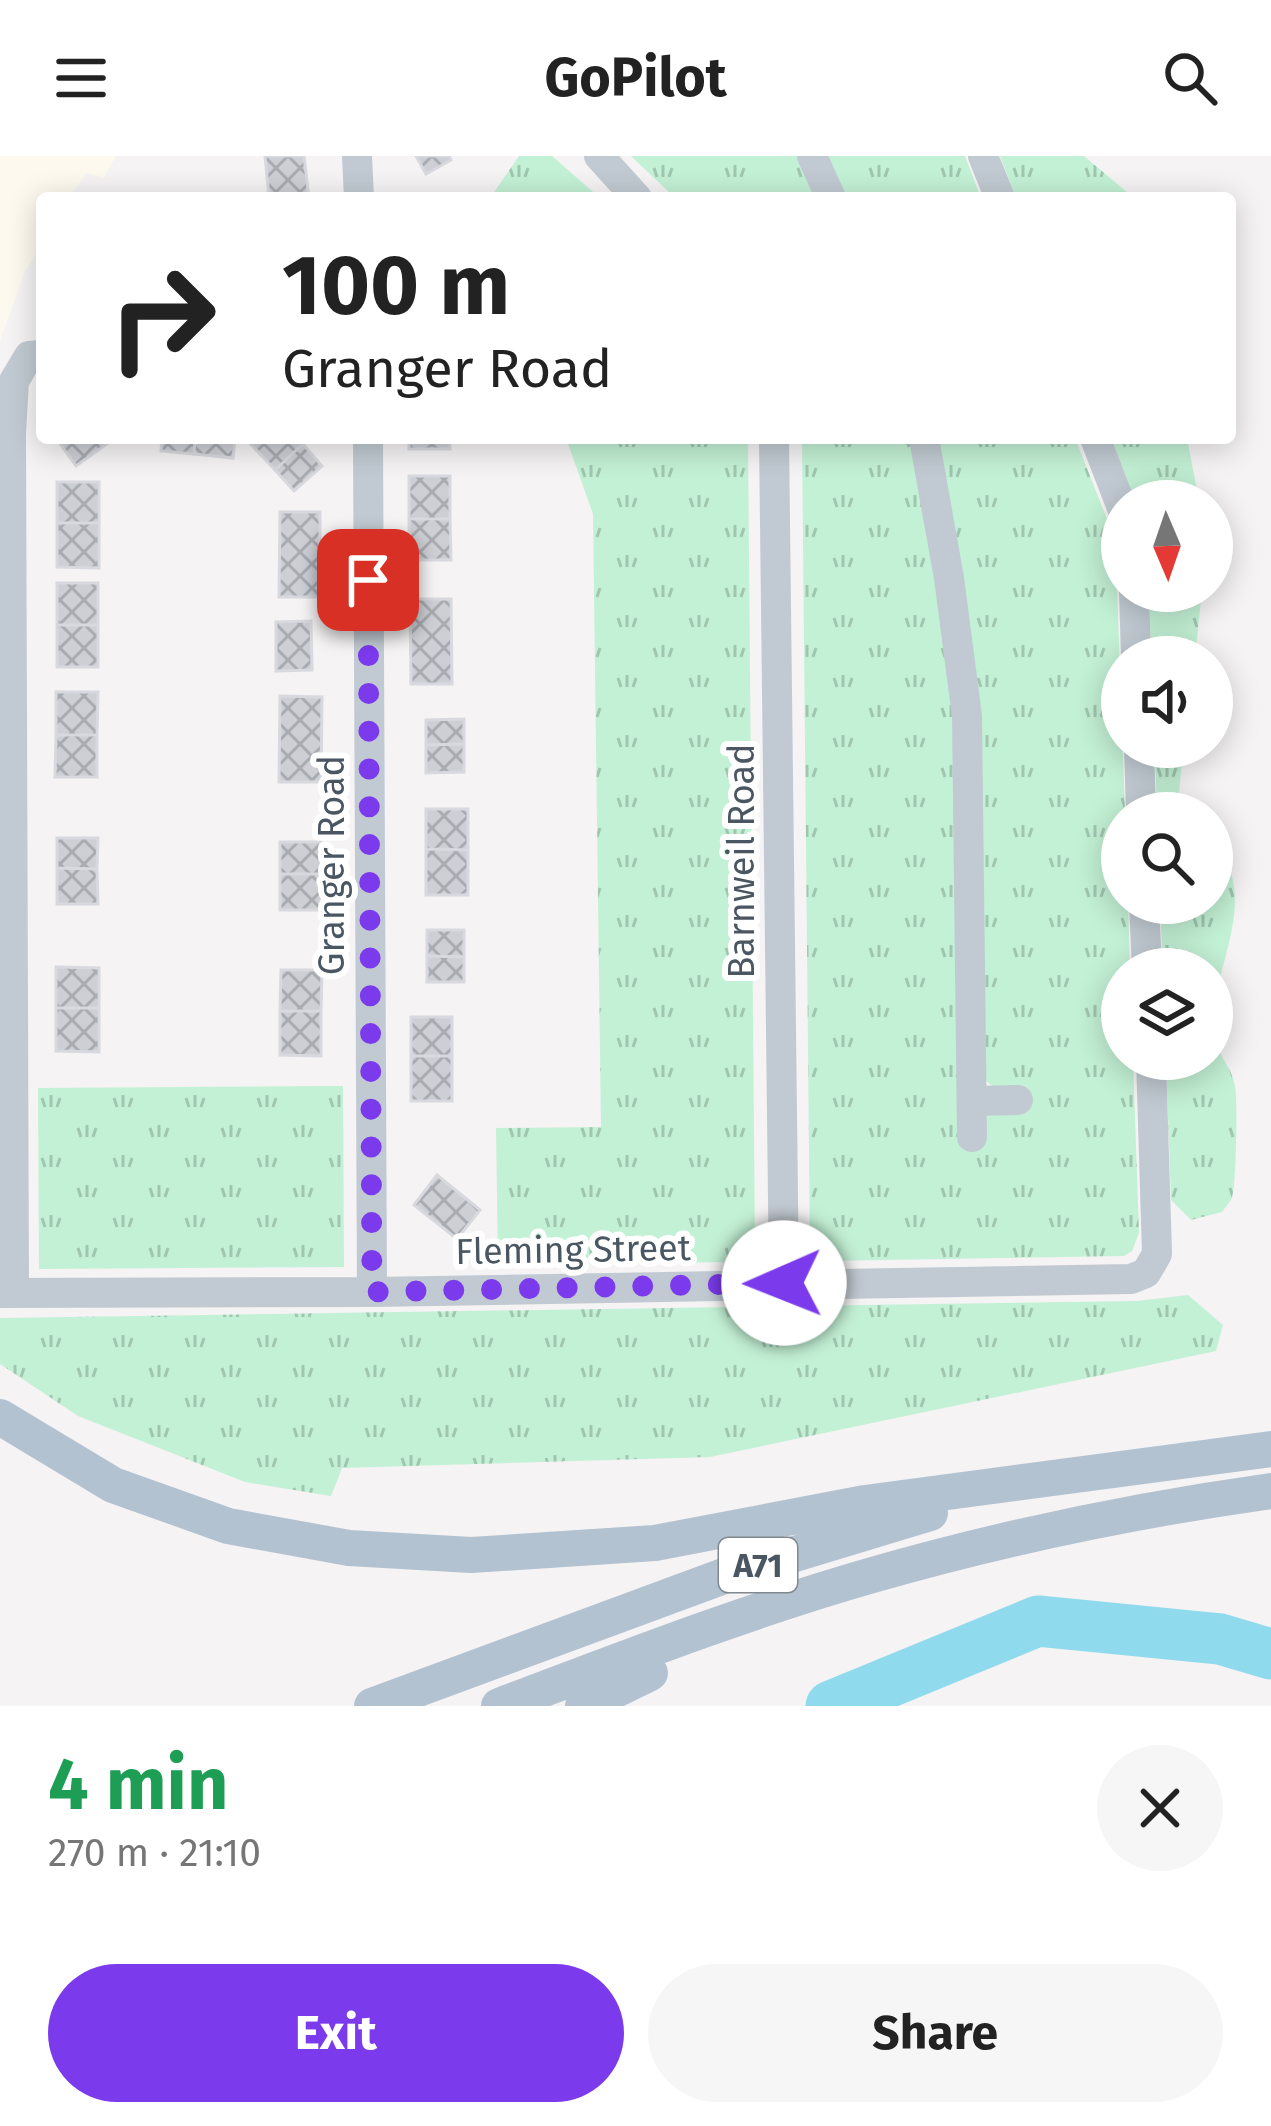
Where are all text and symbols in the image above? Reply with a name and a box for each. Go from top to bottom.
icon: menu [48,45,114,111]
icon: search [1157,45,1223,111]
text: GoPilot [544,46,727,110]
text: 100 m [282,235,510,336]
icon: right [84,240,240,396]
text: Granger Road [282,337,612,401]
north arrow [1101,480,1233,612]
map controls [1101,480,1233,1080]
pin [317,529,419,631]
icon: arrive [335,547,401,613]
button: sound [1101,636,1233,768]
street label: Barnweil Road [720,743,764,979]
street label: Granger Road [310,755,354,975]
button: search [1101,792,1233,924]
button: layers [1101,948,1233,1080]
position arrow [721,1220,847,1346]
street label: Fleming Street [455,1226,691,1274]
road number: A71 [719,1538,797,1592]
text: 4 min [48,1742,228,1828]
button: close [1097,1745,1223,1871]
text: 270 m · 21:10 [48,1830,261,1876]
button: Exit [48,1964,624,2102]
button: Share [648,1964,1223,2102]

